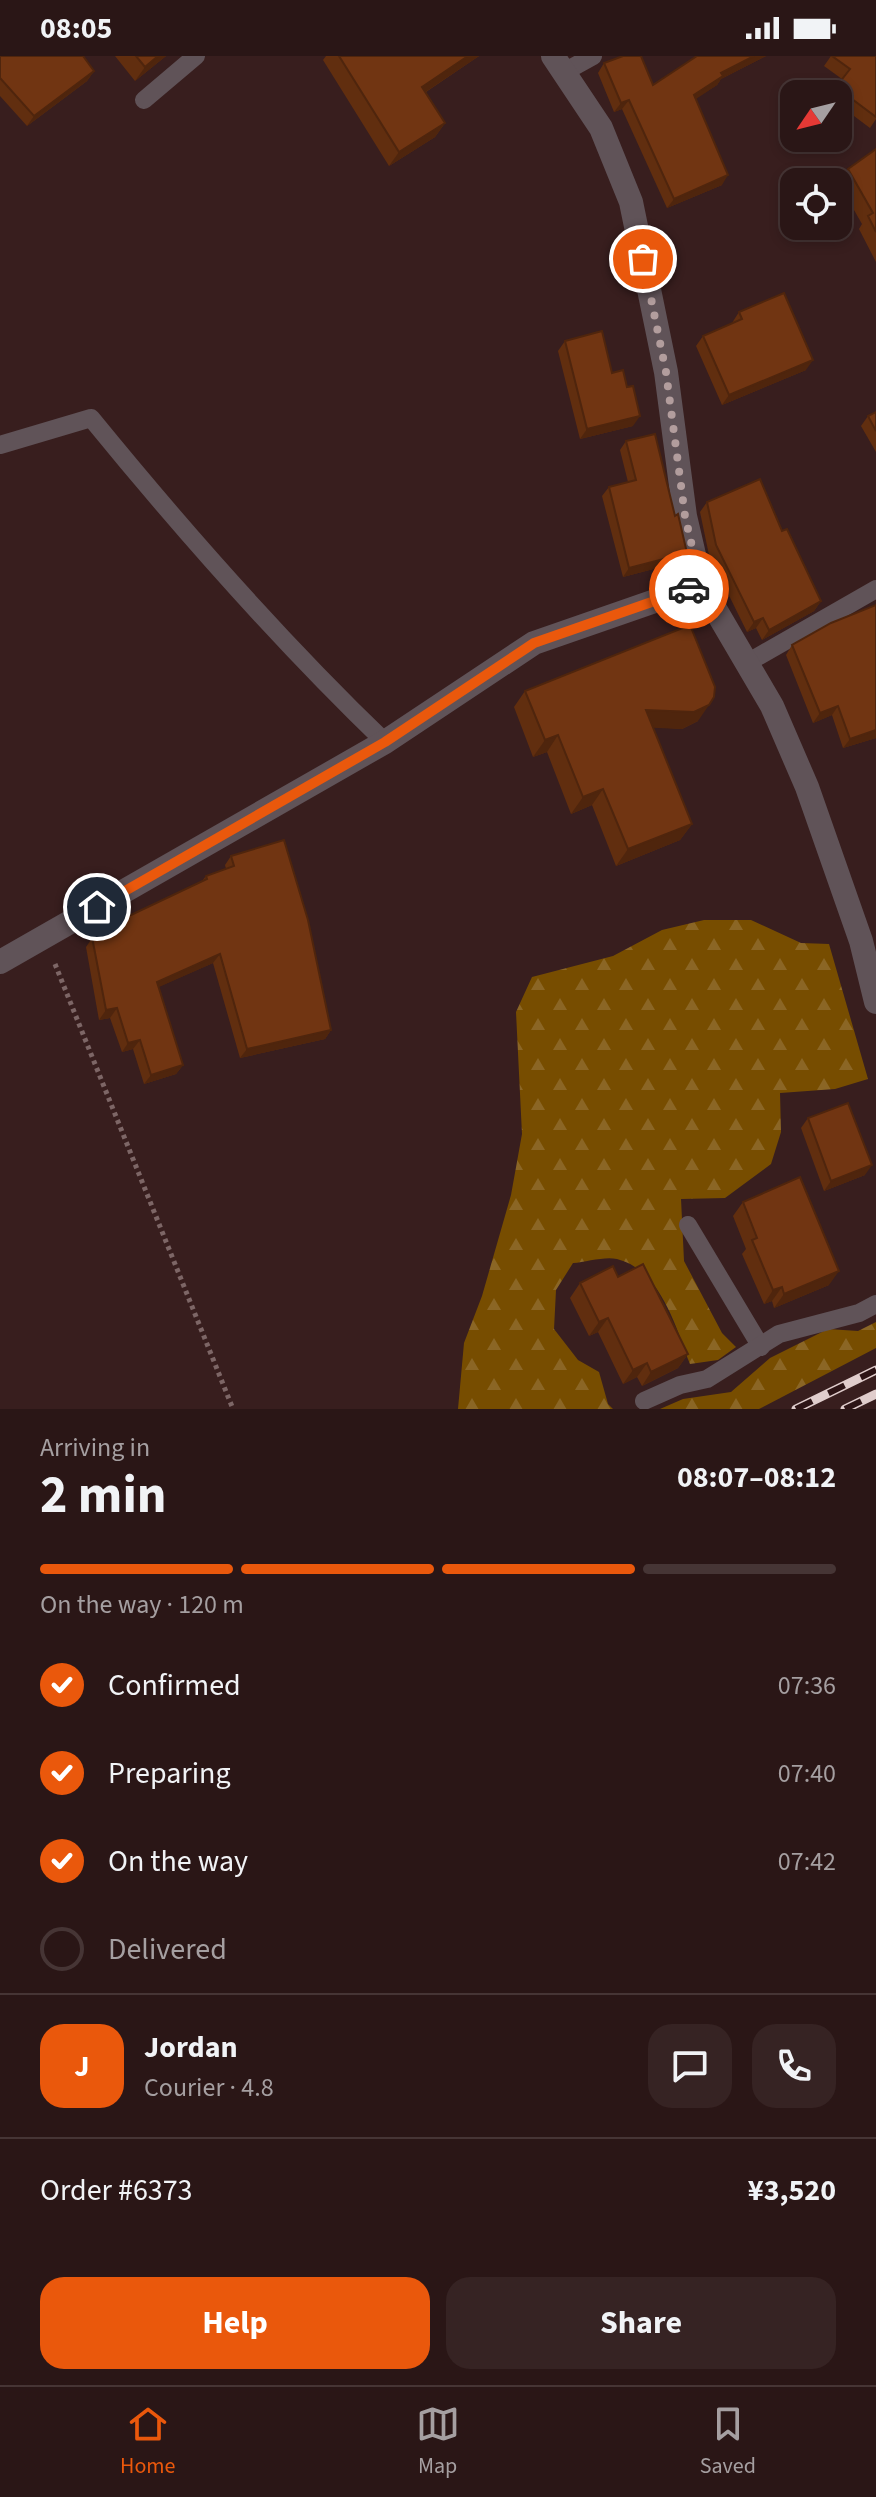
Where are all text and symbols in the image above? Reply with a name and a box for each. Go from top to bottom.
text: 08:05 [40,7,112,50]
north arrow [780,80,852,152]
map controls [780,80,852,240]
button: locate [780,168,852,240]
pin [609,225,677,293]
icon: bag [621,237,665,281]
courier [649,549,729,629]
icon: car [667,567,711,611]
pin [63,873,131,941]
icon: home [75,885,119,929]
text: Arriving in [40,1429,150,1466]
text: 08:07–08:12 [677,1456,836,1499]
text: 2 min [40,1459,167,1533]
text: On the way · 120 m [40,1586,244,1623]
icon: check [40,1663,84,1707]
text: Confirmed [108,1664,241,1707]
text: 07:36 [778,1667,836,1704]
icon: check [40,1751,84,1795]
text: Preparing [108,1752,231,1795]
text: 07:40 [778,1755,836,1792]
icon: check [40,1839,84,1883]
text: On the way [108,1840,248,1883]
text: 07:42 [778,1843,836,1880]
text: Delivered [108,1928,227,1971]
button: chat [648,2024,732,2108]
button: phone [752,2024,836,2108]
text: Jordan [144,2026,238,2069]
text: J [74,2045,90,2088]
text: Courier · 4.8 [144,2069,274,2106]
text: Order #6373 [40,2169,193,2212]
text: ¥3,520 [748,2169,836,2212]
button: Help [40,2277,430,2369]
button: Share [446,2277,836,2369]
tab: Home [120,2402,175,2482]
tab: Map [416,2402,460,2482]
tab: Saved [700,2402,756,2482]

